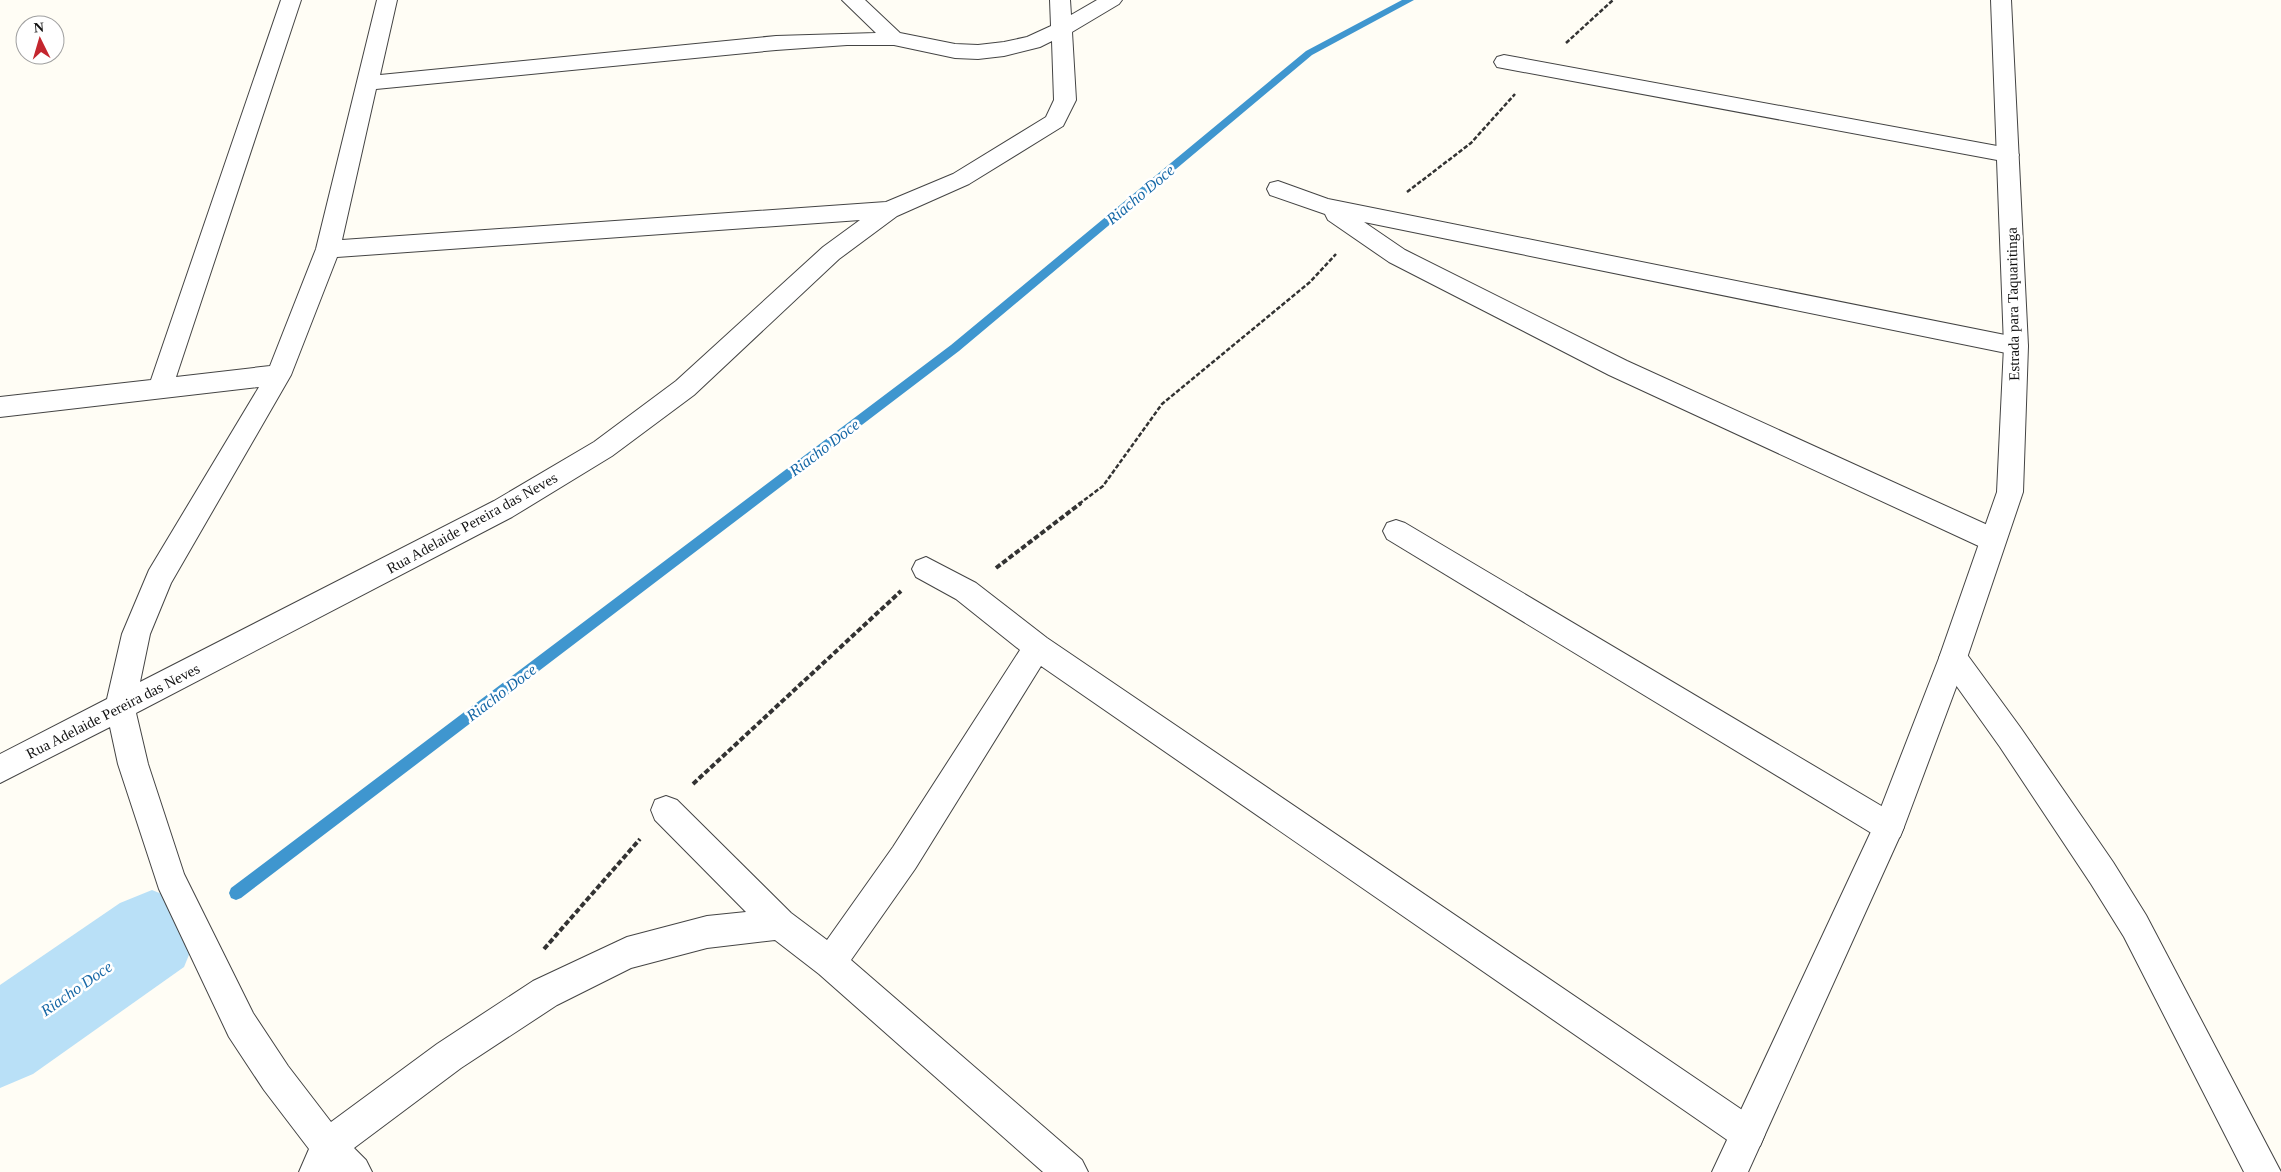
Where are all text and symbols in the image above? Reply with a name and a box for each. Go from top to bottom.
north arrow [15,15,65,65]
text: N [33,20,45,35]
water label: Riacho Doce [1102,161,1178,228]
street label: Estrada para Taquaritinga [2004,227,2022,381]
water label: Riacho Doce [785,416,863,480]
street label: Rua Adelaide Pereira das Neves [384,469,560,577]
street label: Rua Adelaide Pereira das Neves [24,660,203,762]
water label: Riacho Doce [462,661,540,725]
water label: Riacho Doce [37,958,115,1020]

